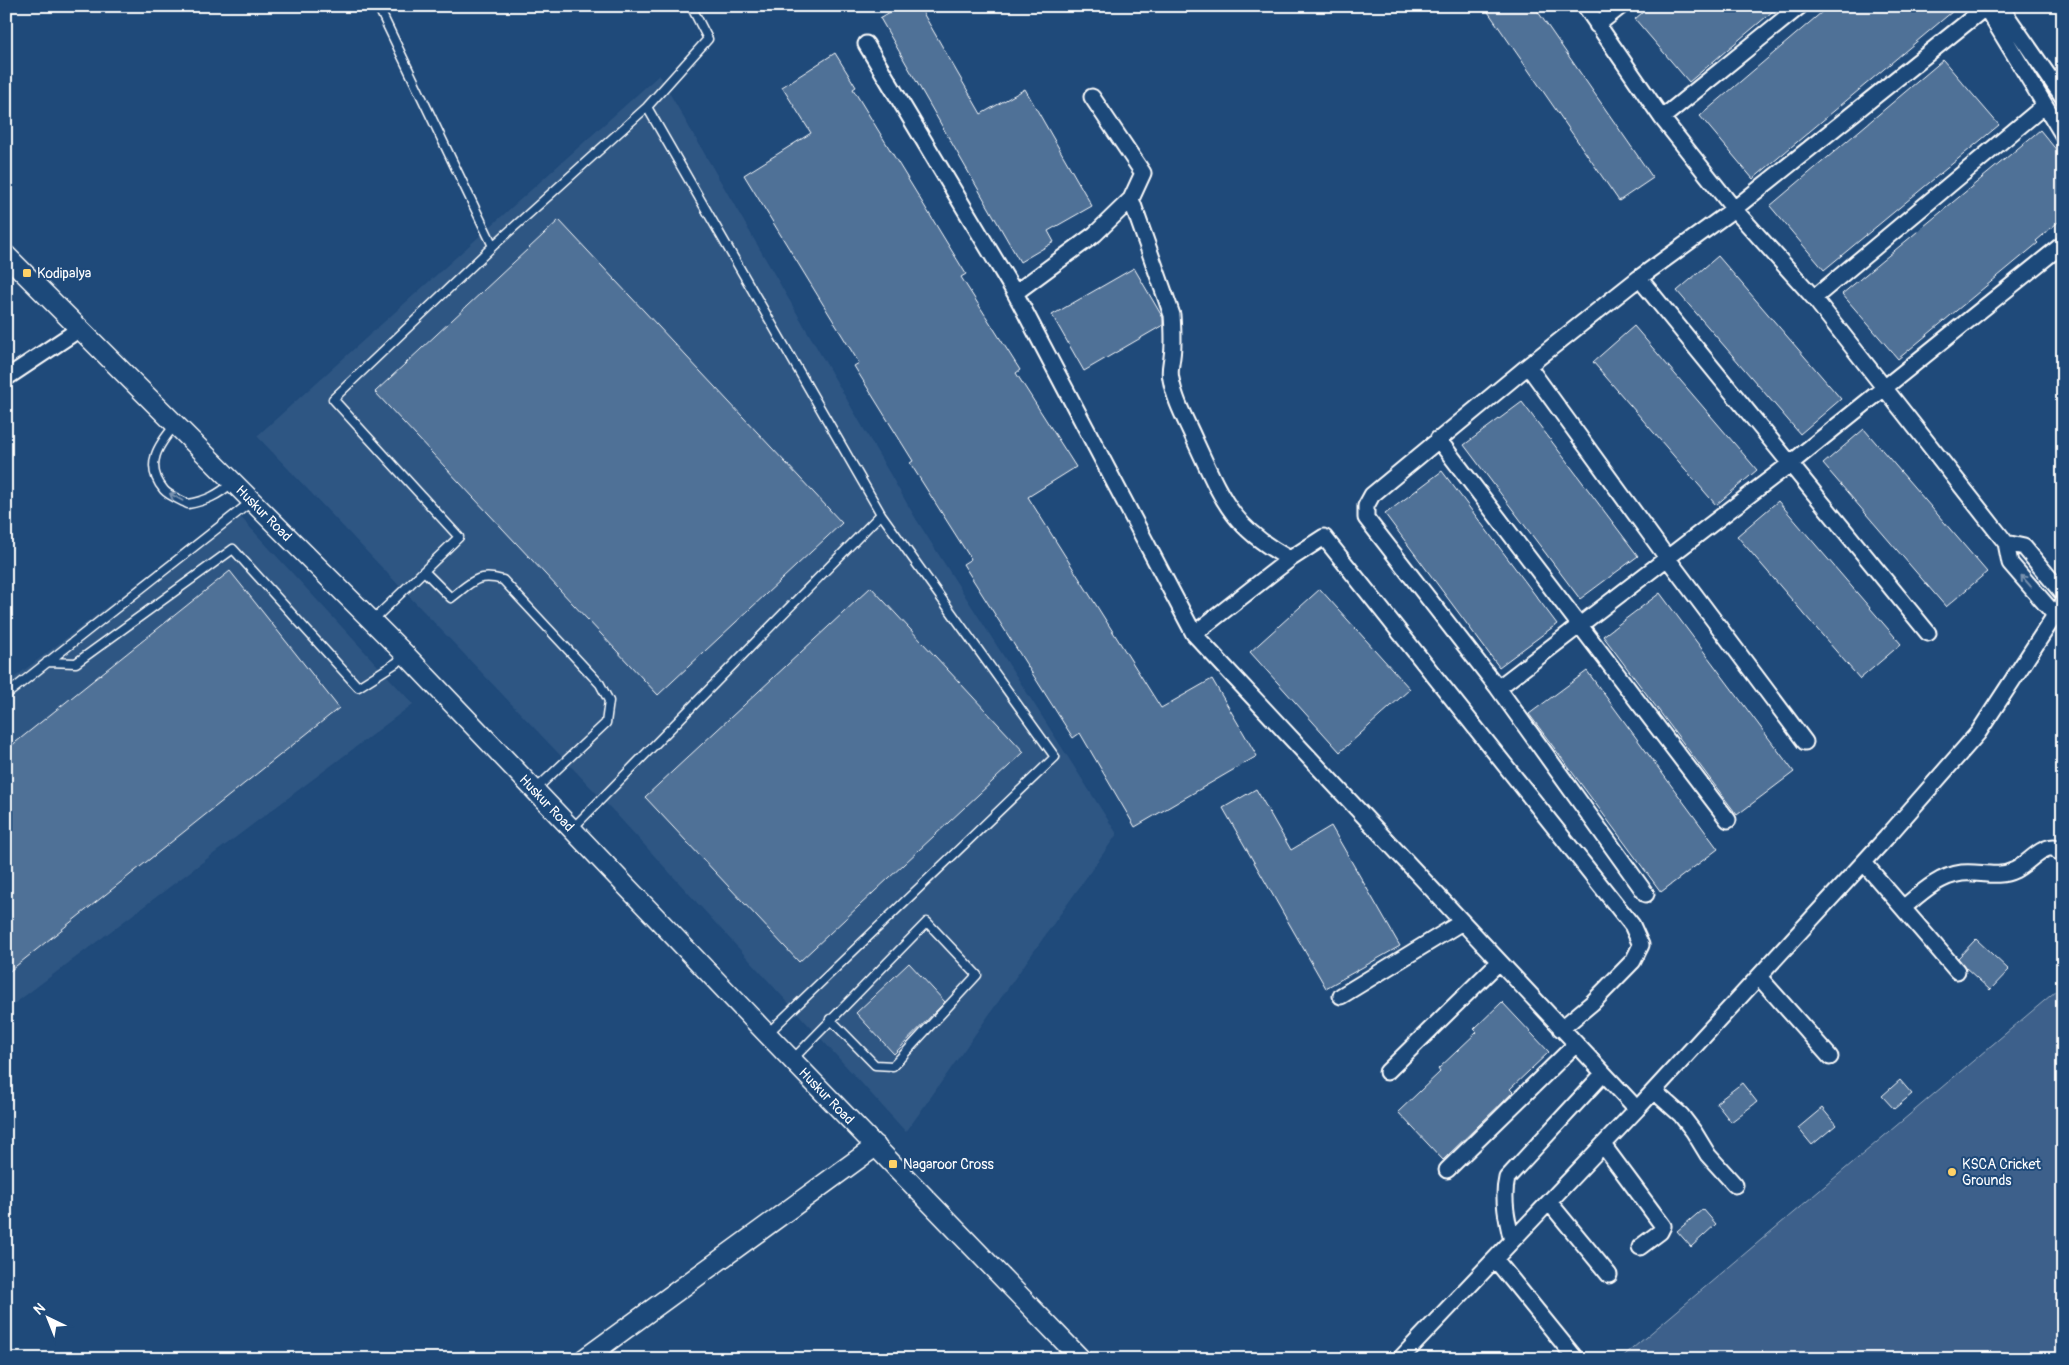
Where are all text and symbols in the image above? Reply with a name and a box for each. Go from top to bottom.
place label: Kodipalya [37,265,91,282]
marker: Kodipalya [21,267,33,279]
street label: Huskur Road [233,482,296,545]
one-way arrow [168,492,183,502]
one-way arrow [2021,575,2032,588]
street label: Huskur Road [516,771,578,835]
street label: Huskur Road [796,1064,858,1128]
place label: Nagaroor Cross [903,1156,994,1173]
place label: KSCA Cricket Grounds [1962,1156,2041,1189]
marker: Nagaroor Cross [887,1158,899,1170]
marker: KSCA Cricket Grounds [1946,1166,1958,1178]
north arrow [22,1292,72,1342]
text: N [30,1299,49,1318]

